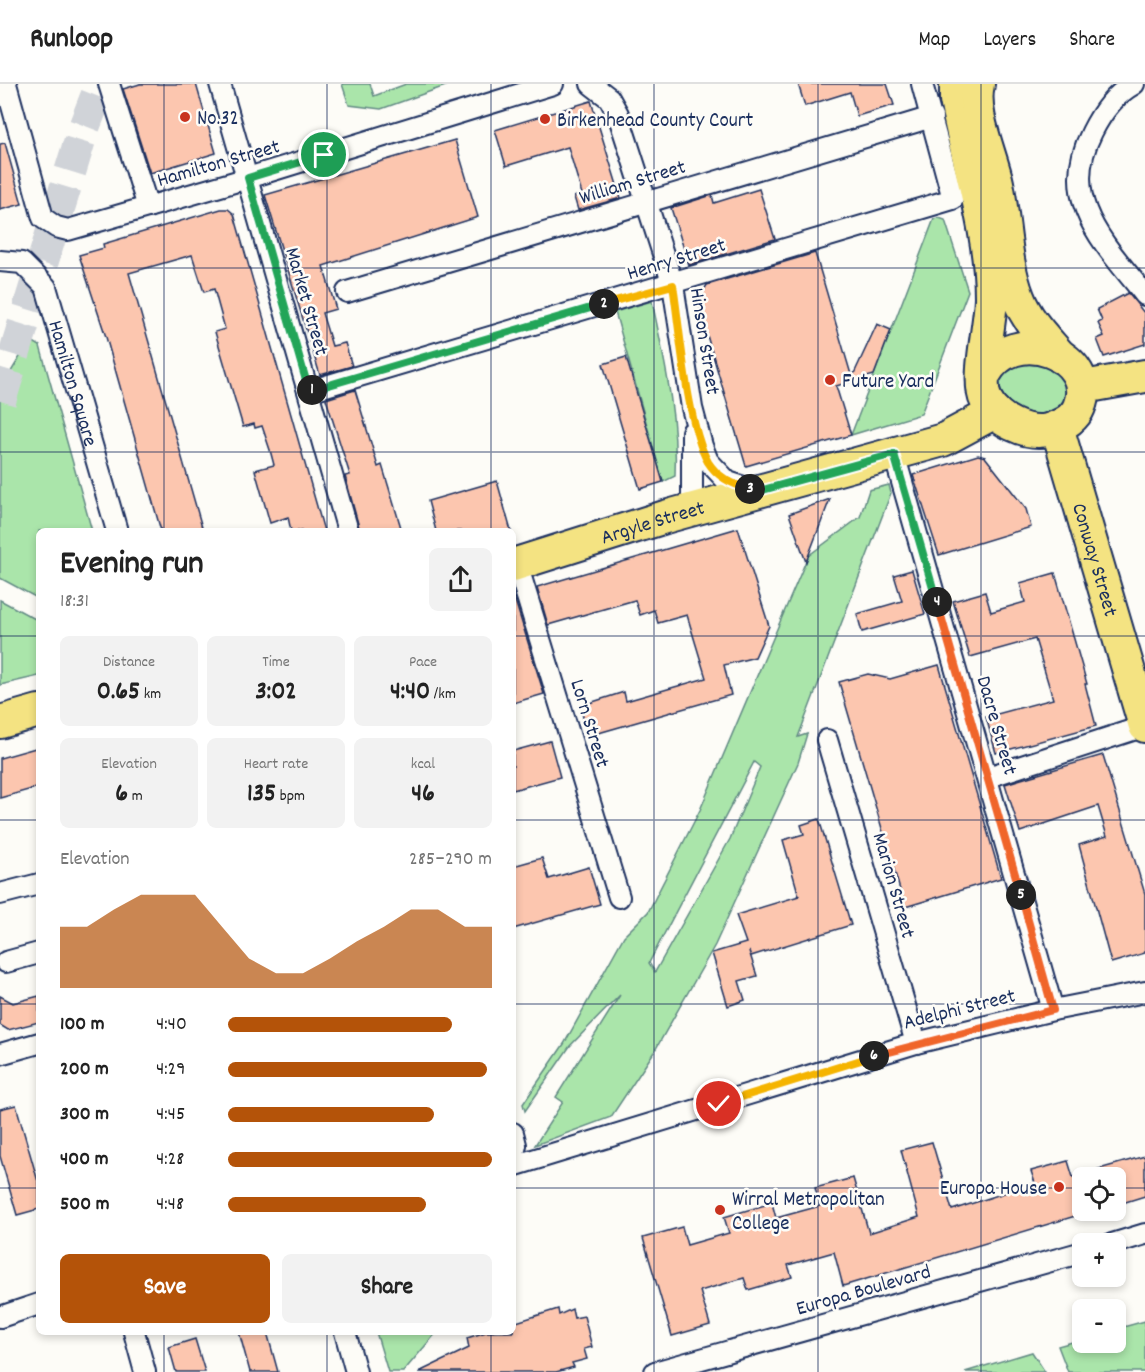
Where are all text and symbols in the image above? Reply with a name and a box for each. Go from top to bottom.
text: Runloop [30,21,113,61]
text: Map [919,26,950,56]
text: Layers [983,26,1036,56]
text: Share [1069,26,1115,56]
place label: No.32 [197,105,239,135]
place label: Birkenhead County Court [557,107,754,137]
marker: No.32 [178,110,192,124]
marker: Birkenhead County Court [538,112,552,126]
pin [298,129,349,180]
street label: Hamilton Street [154,133,284,197]
icon: arrive [307,138,340,171]
street label: William Street [576,153,690,214]
street label: Henry Street [624,232,730,290]
street label: Market Street [275,244,335,360]
street label: Hinson Street [680,286,726,397]
pin: 2 [589,289,619,319]
text: 2 [601,292,608,315]
street label: Hamilton Square [38,317,104,450]
place label: Future Yard [842,368,934,398]
marker: Future Yard [823,373,837,387]
pin: 1 [297,375,327,405]
text: 1 [310,378,314,401]
pin: 3 [735,474,765,504]
text: 3 [746,477,754,500]
street label: Argyle Street [598,495,709,554]
street label: Conway Street [1062,500,1124,621]
text: Evening run [60,542,204,589]
button: share [429,548,492,611]
pin: 4 [922,587,952,617]
text: 18:31 [60,588,89,616]
text: 4 [934,590,940,613]
text: Distance [103,651,155,674]
text: Time [262,651,290,674]
text: Pace [409,651,437,674]
street label: Dacre Street [967,673,1024,779]
text: 0.65 [97,674,140,711]
text: 3:02 [255,674,297,711]
text: 4:40 [390,674,430,711]
street label: Lorn Street [560,676,616,772]
text: km [140,683,161,706]
text: /km [430,683,456,706]
text: Elevation [101,753,157,776]
text: Heart rate [244,753,308,776]
text: kcal [411,753,435,776]
text: 6 [115,776,128,813]
text: 135 [247,776,276,813]
text: 46 [411,776,435,813]
text: m [128,785,143,808]
text: bpm [276,785,305,808]
street label: Marion Street [863,829,922,942]
text: Elevation [60,846,130,874]
text: 285–290 m [409,846,492,874]
pin: 5 [1006,880,1036,910]
text: 5 [1017,883,1025,906]
street label: Adelphi Street [901,982,1019,1039]
text: 100 m [60,1011,105,1039]
text: 4:40 [156,1011,187,1039]
pin: 6 [859,1041,889,1071]
text: 6 [870,1044,878,1067]
text: 200 m [60,1056,109,1084]
text: 4:29 [156,1056,186,1084]
pin [693,1078,744,1129]
icon: check [702,1087,735,1120]
text: 300 m [60,1101,109,1129]
text: 4:45 [156,1101,185,1129]
text: 400 m [60,1146,108,1174]
text: 4:28 [156,1146,184,1174]
map controls [1072,1167,1126,1353]
button: locate [1072,1167,1126,1221]
place label: Europa House [940,1175,1047,1205]
marker: Europa House [1052,1180,1066,1194]
place label: Wirral Metropolitan College [732,1186,885,1240]
text: 500 m [60,1191,109,1219]
text: 4:48 [156,1191,184,1219]
marker: Wirral Metropolitan College [713,1203,727,1217]
button: + [1072,1233,1126,1287]
button: Save [60,1254,270,1323]
button: Share [282,1254,492,1323]
street label: Europa Boulevard [793,1258,935,1325]
button: − [1072,1299,1126,1353]

